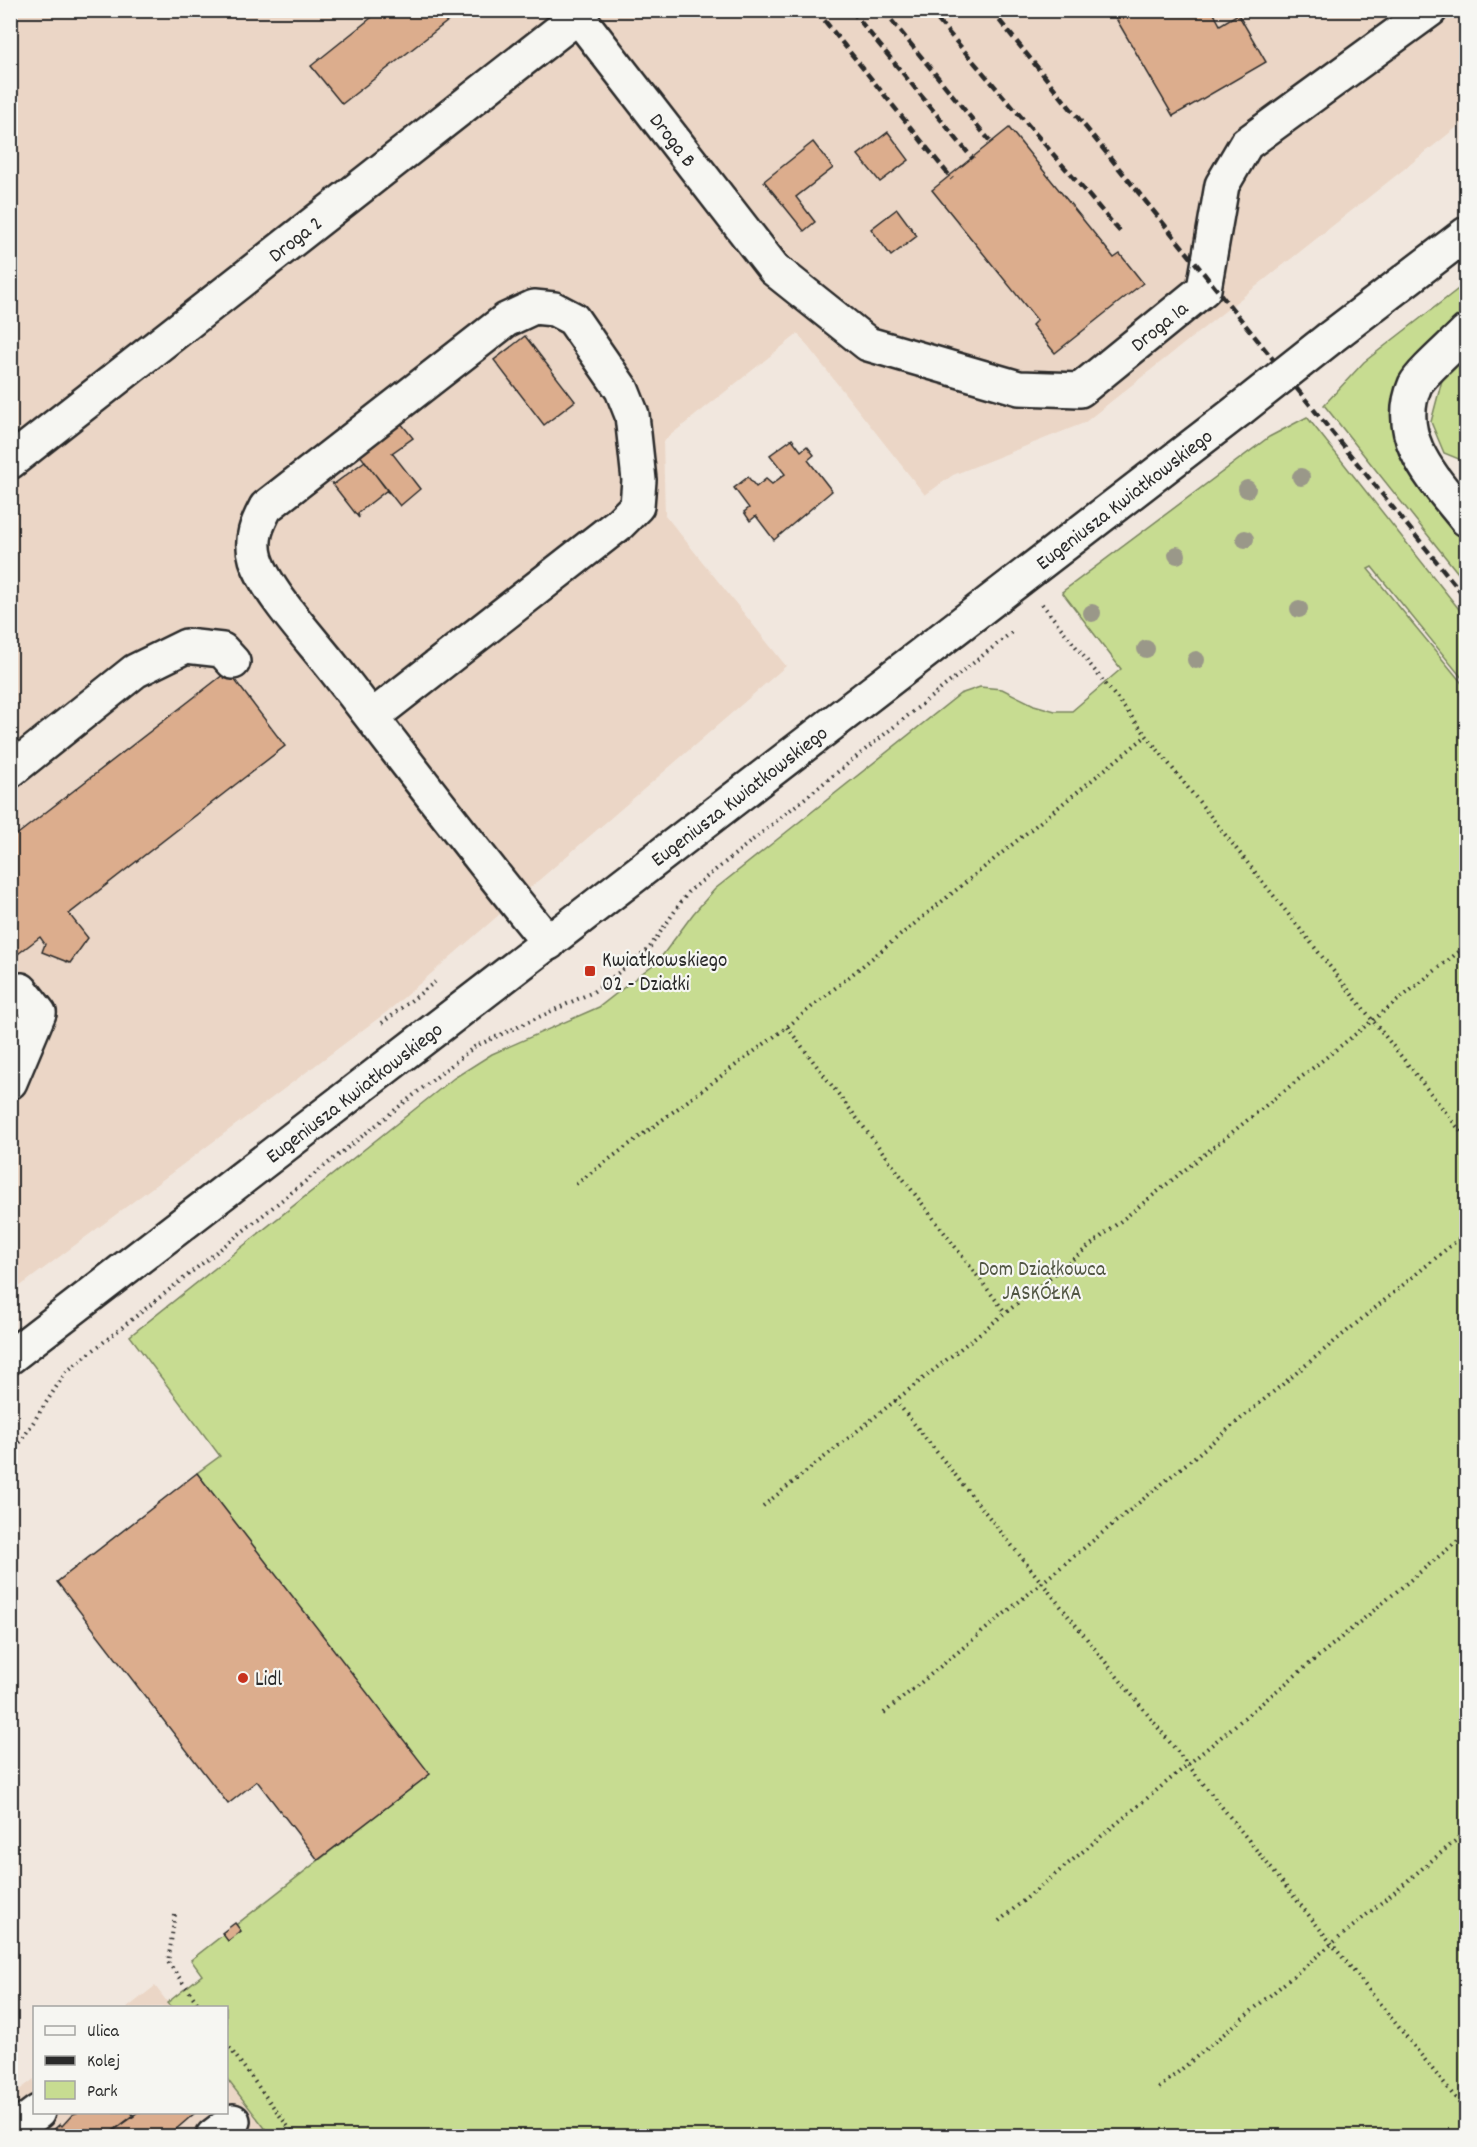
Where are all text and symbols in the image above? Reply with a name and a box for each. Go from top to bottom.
street label: Droga B [640,108,702,175]
street label: Droga 2 [263,210,330,272]
street label: Droga 1a [1125,295,1197,361]
street label: Eugeniusza Kwiatkowskiego [1031,423,1220,579]
street label: Eugeniusza Kwiatkowskiego [646,720,835,876]
place label: Kwiatkowskiego 02 - Działki [602,947,727,1001]
marker: Kwiatkowskiego 02 - Działki [583,964,597,978]
street label: Eugeniusza Kwiatkowskiego [261,1017,451,1172]
park label: Dom Działkowca JASKÓŁKA [978,1256,1107,1310]
place label: Lidl [255,1666,282,1696]
marker: Lidl [236,1671,250,1685]
legend [33,2006,228,2114]
text: Ulica [87,2020,119,2045]
text: Kolej [87,2050,120,2075]
text: Park [87,2080,118,2105]

